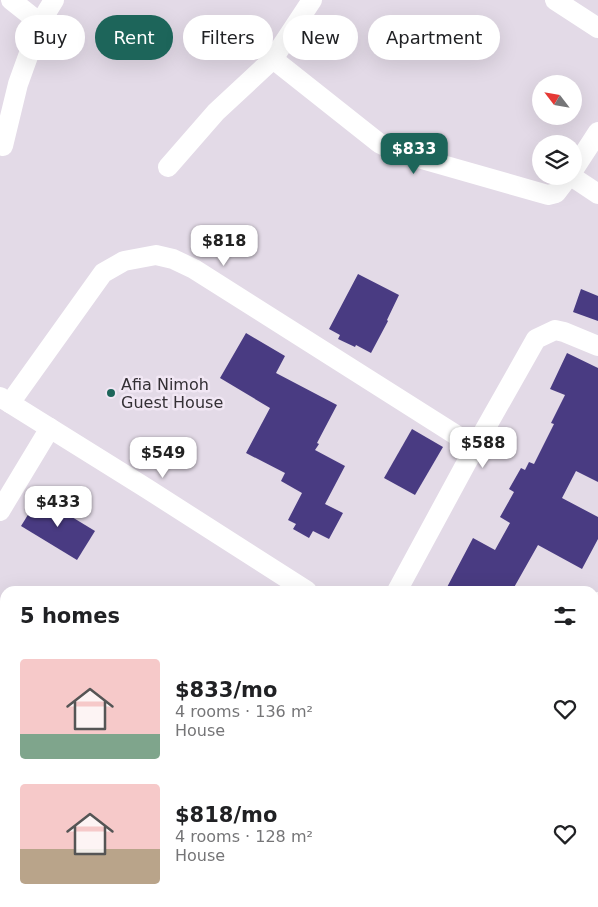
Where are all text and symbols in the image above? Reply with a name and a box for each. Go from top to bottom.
chip: Buy [15,15,85,60]
chip: Rent [95,15,173,60]
chip: Filters [183,15,273,60]
chip: New [283,15,358,60]
chip: Apartment [368,15,500,60]
north arrow [532,75,582,125]
map controls [532,75,582,185]
pin: $833 [384,132,444,175]
button: layers [532,135,582,185]
text: $833 [392,139,436,158]
pin: $818 [194,224,254,267]
text: $818 [202,231,246,250]
place label: Afia Nimoh Guest House [121,375,223,412]
marker: Afia Nimoh Guest House [105,387,117,399]
pin: $588 [453,426,513,469]
text: $588 [461,433,505,452]
pin: $549 [133,436,193,479]
text: $549 [141,443,185,462]
pin: $433 [28,486,88,528]
text: $433 [36,492,80,511]
icon: filters [551,602,579,630]
text: 5 homes [20,604,120,628]
text: $833/mo [175,678,277,702]
icon: home [60,679,120,739]
icon: heart [551,695,579,723]
text: 4 rooms · 136 m² [175,702,313,721]
text: House [175,721,225,740]
text: $818/mo [175,803,277,827]
icon: home [60,804,120,864]
icon: heart [551,820,579,848]
text: 4 rooms · 128 m² [175,827,313,846]
text: House [175,846,225,865]

